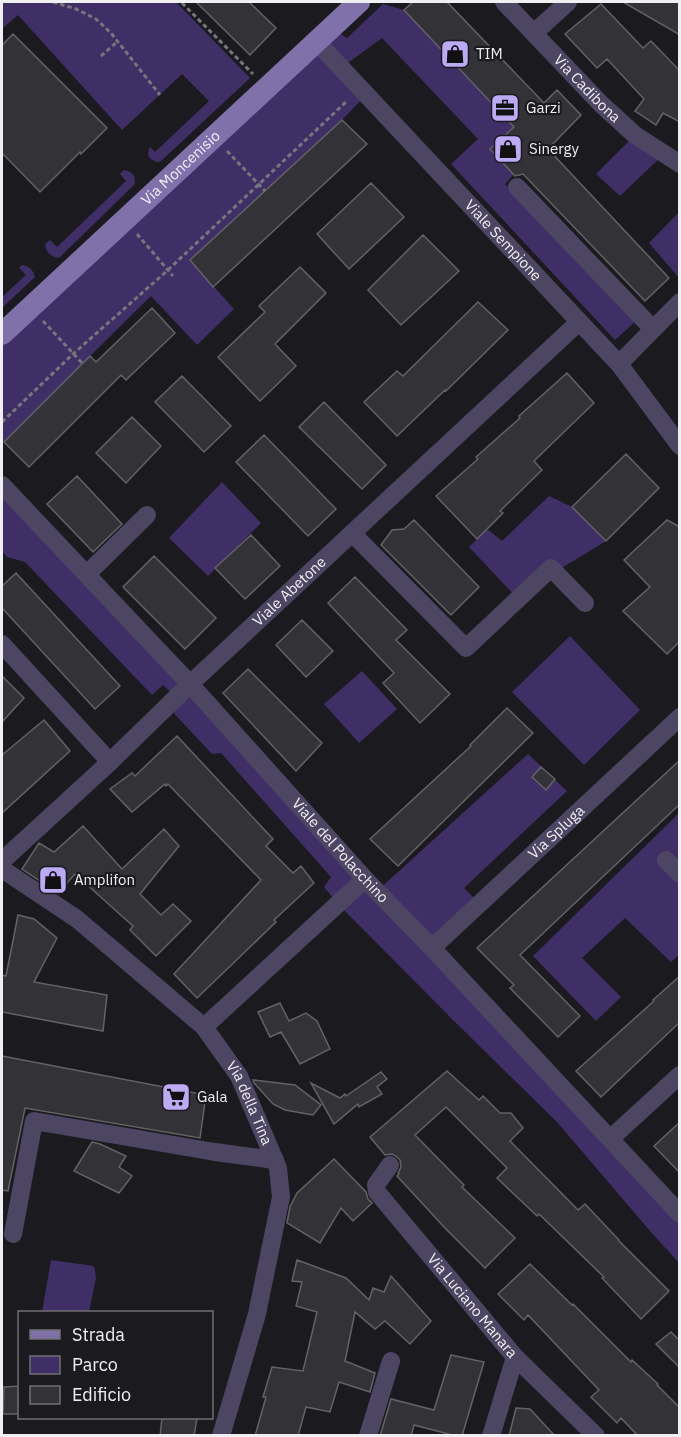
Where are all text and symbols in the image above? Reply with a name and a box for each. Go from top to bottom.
shop icon: TIM [439,38,471,70]
place label: TIM [476,44,503,63]
street label: Via Cadibona [550,50,625,126]
office icon: Garzi [489,92,521,124]
place label: Garzi [526,98,561,117]
street label: Via Moncenisio [137,126,224,209]
shop icon: Sinergy [492,133,524,165]
place label: Sinergy [529,139,579,158]
street label: Viale Sempione [461,195,546,285]
street label: Viale Abetone [248,552,330,630]
street label: Viale del Polacchino [288,794,393,907]
street label: Via Spluga [524,801,588,863]
shop icon: Amplifon [37,864,69,896]
place label: Amplifon [74,870,135,889]
street label: Via della Tina [222,1057,277,1148]
supermarket icon: Gala [160,1081,192,1113]
place label: Gala [197,1087,228,1106]
street label: Via Luciano Manara [424,1249,522,1362]
legend [18,1311,213,1419]
text: Strada [72,1323,125,1346]
text: Parco [72,1353,118,1376]
text: Edificio [72,1383,131,1406]

